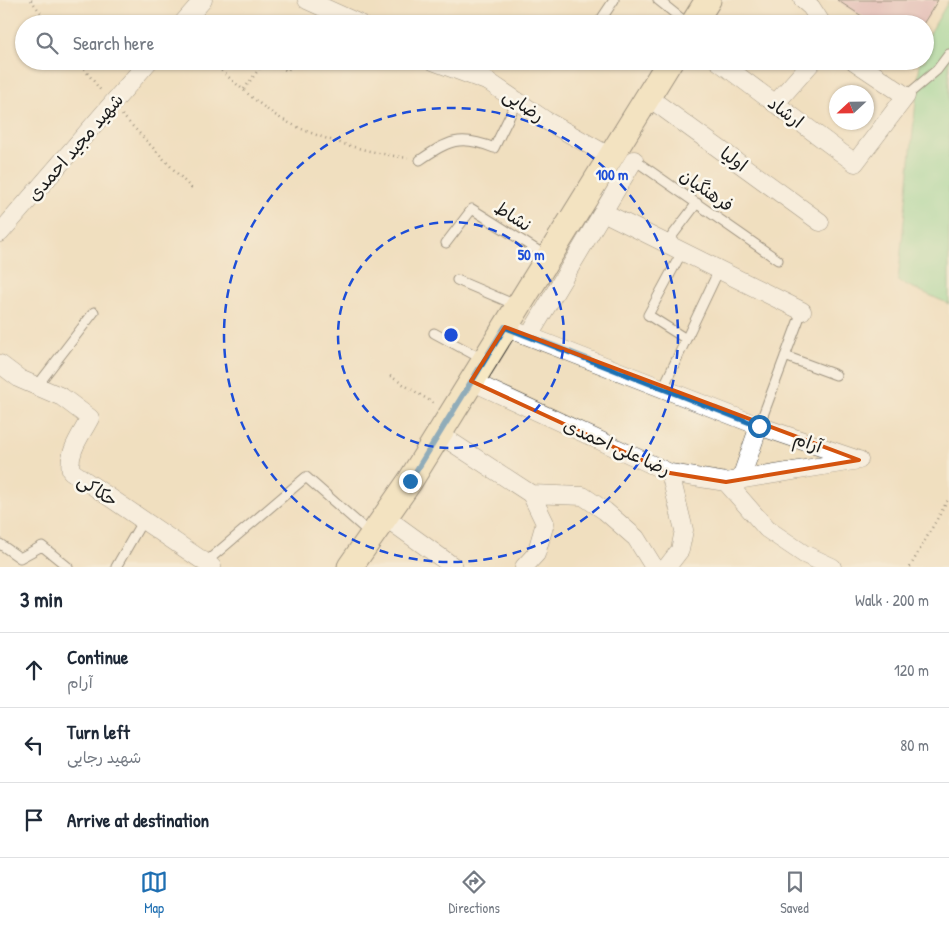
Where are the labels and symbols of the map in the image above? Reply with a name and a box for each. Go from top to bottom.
street label: رضایی [498,82,550,128]
north arrow [829,85,874,130]
street label: شهید مجید احمدی [21,88,129,206]
street label: ارشاد [763,90,809,134]
street label: اولیا [715,141,753,177]
street label: فرهنگیان [675,162,739,218]
text: 100 m [596,164,628,185]
street label: نشاط [490,195,536,237]
text: 50 m [518,244,544,265]
centre of rings [442,326,460,344]
street label: رضا علی احمدی [560,412,674,482]
route start [748,415,771,438]
street label: آرام [790,425,827,461]
street label: حکاکی [73,467,123,513]
route end [399,470,422,493]

